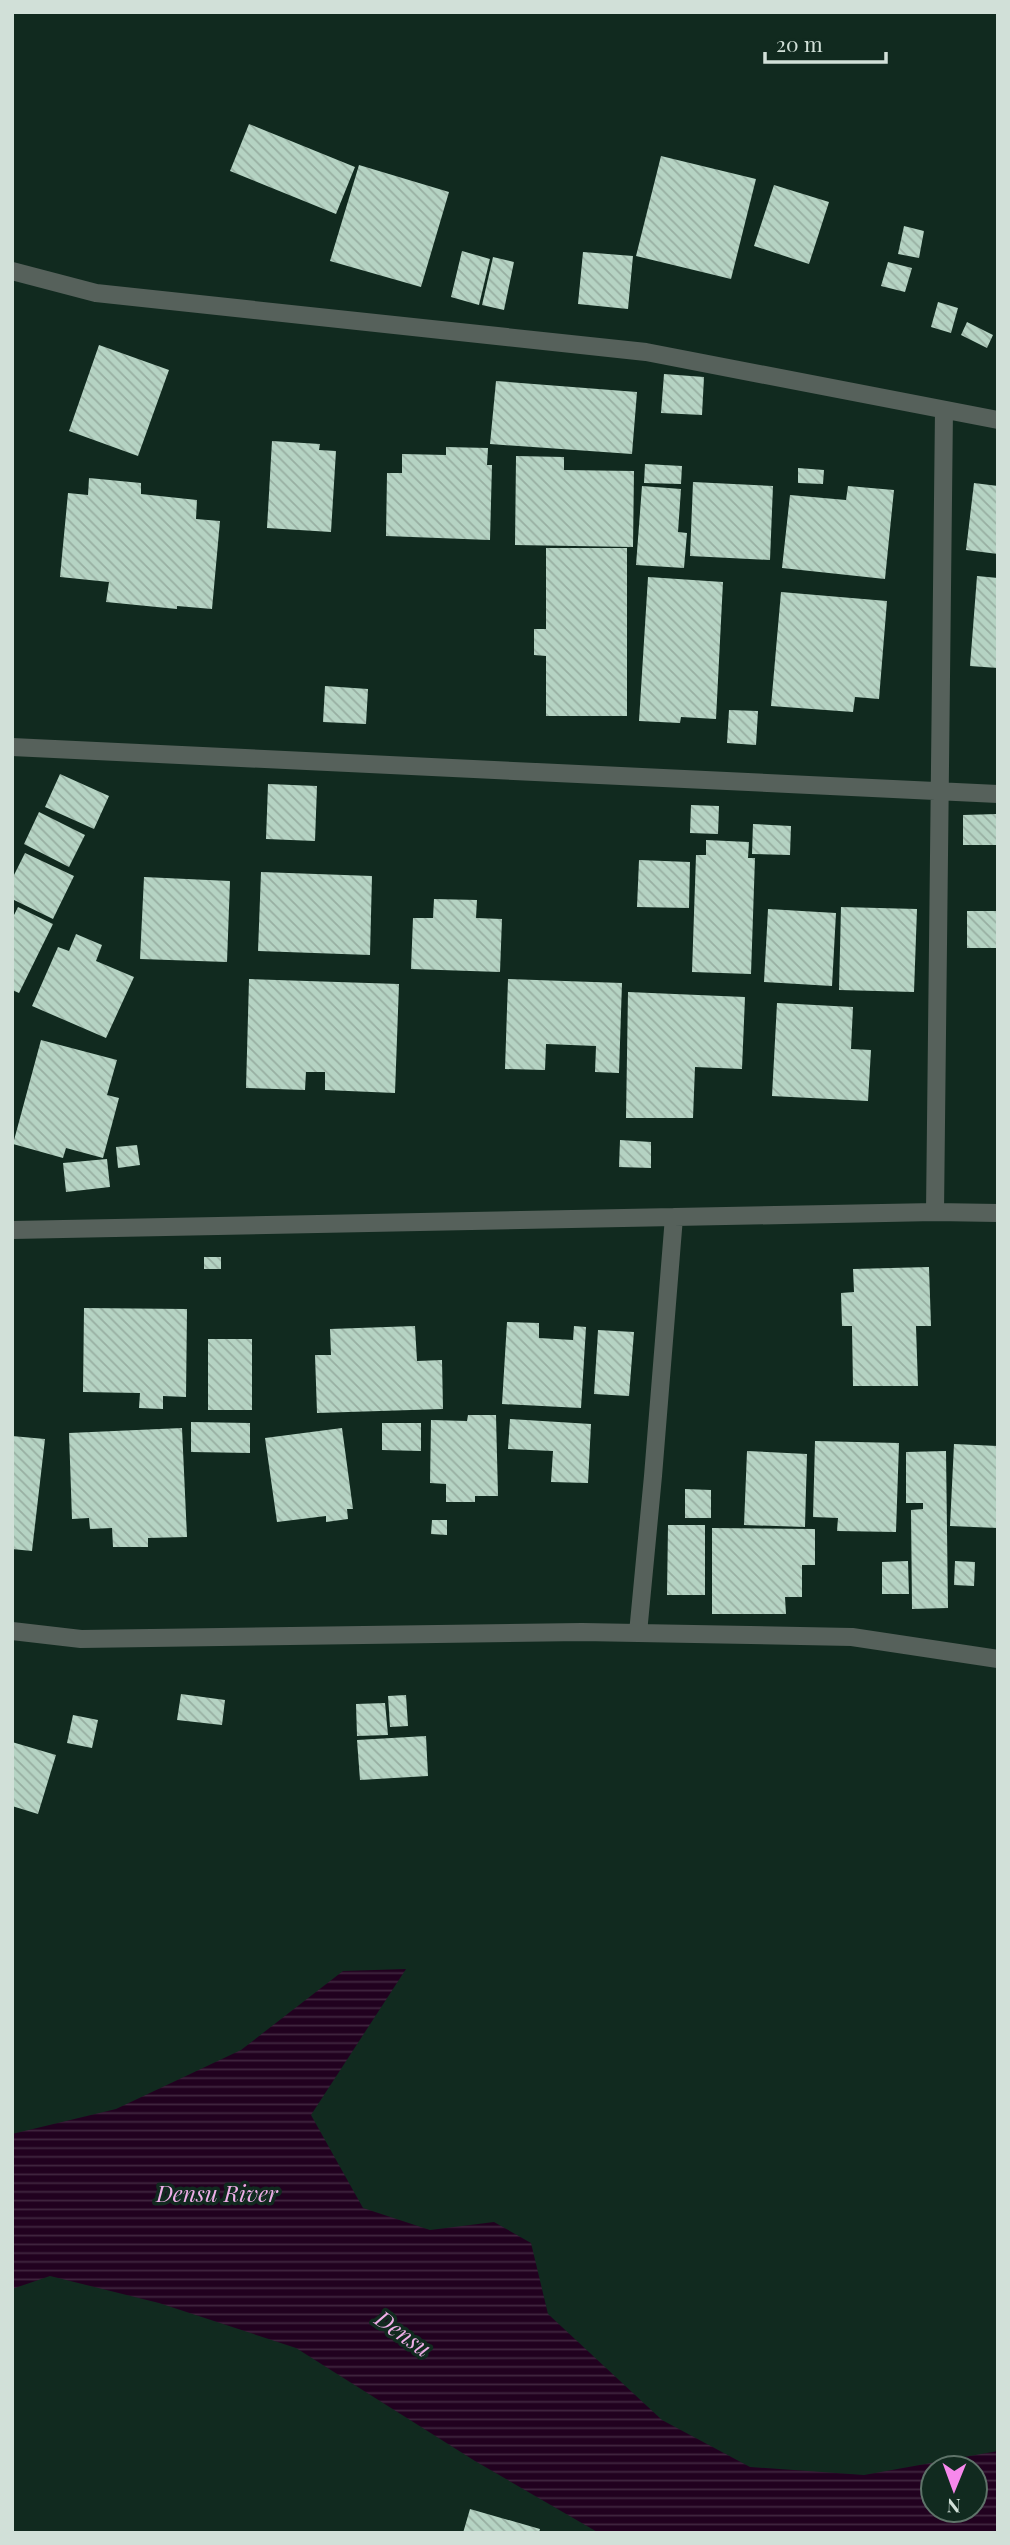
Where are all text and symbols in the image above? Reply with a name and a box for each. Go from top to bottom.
scale bar [765,21,886,65]
text: 20 m [776,29,823,57]
water label: Densu River [155,2177,279,2208]
water label: Densu [369,2302,438,2363]
north arrow [919,2454,989,2524]
text: N [946,2494,961,2520]

